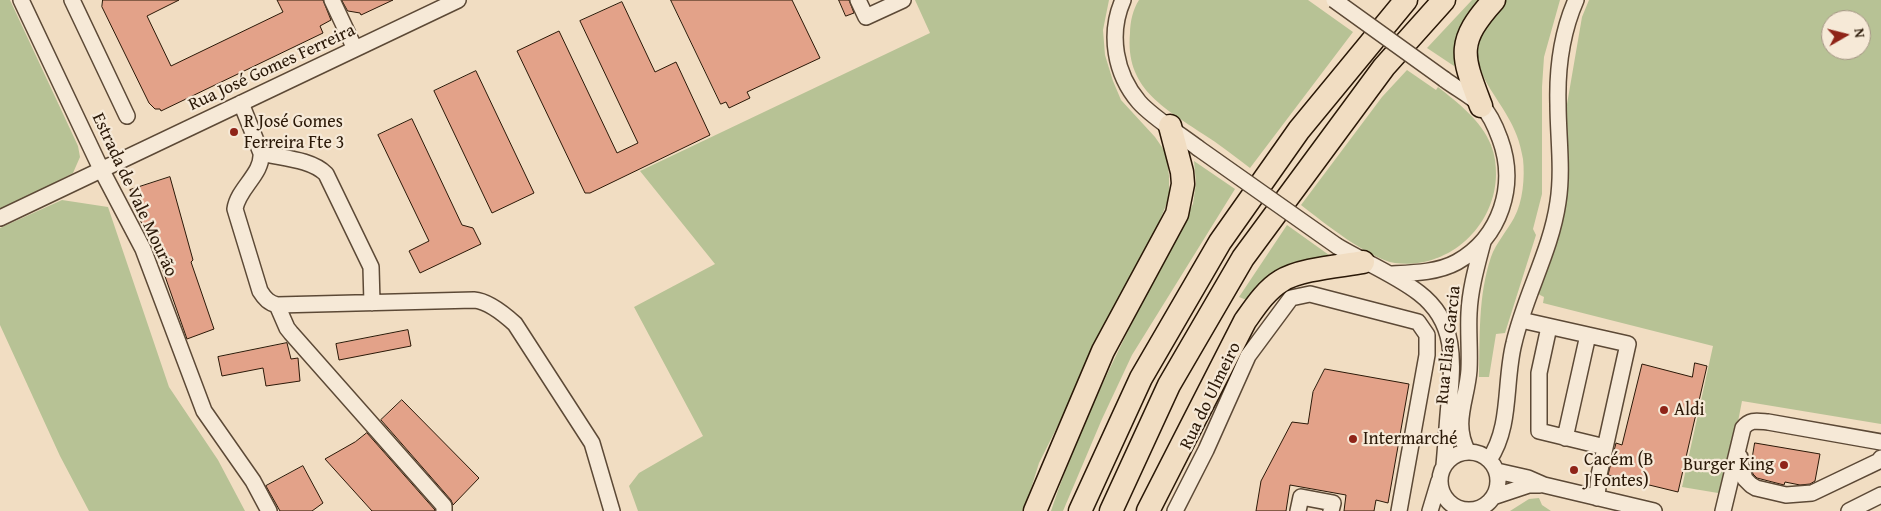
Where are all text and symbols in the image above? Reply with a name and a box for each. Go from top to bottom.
north arrow [1821,10,1871,60]
street label: Rua José Gomes Ferreira [185,20,359,116]
text: N [1849,27,1870,39]
street label: Estrada de Vale Mourão [87,110,181,280]
place label: R José Gomes Ferreira Fte 3 [244,111,345,154]
marker: R José Gomes Ferreira Fte 3 [228,126,240,138]
street label: Rua Elias Garcia [1432,285,1466,405]
street label: Rua do Ulmeiro [1176,339,1246,453]
place label: Aldi [1674,399,1705,421]
marker: Aldi [1658,404,1670,416]
place label: Intermarché [1363,428,1457,450]
marker: Intermarché [1347,433,1359,445]
place label: Cacém (B J Fontes) [1584,449,1653,492]
place label: Burger King [1683,454,1774,476]
marker: Burger King [1778,459,1790,471]
marker: Cacém (B J Fontes) [1568,464,1580,476]

